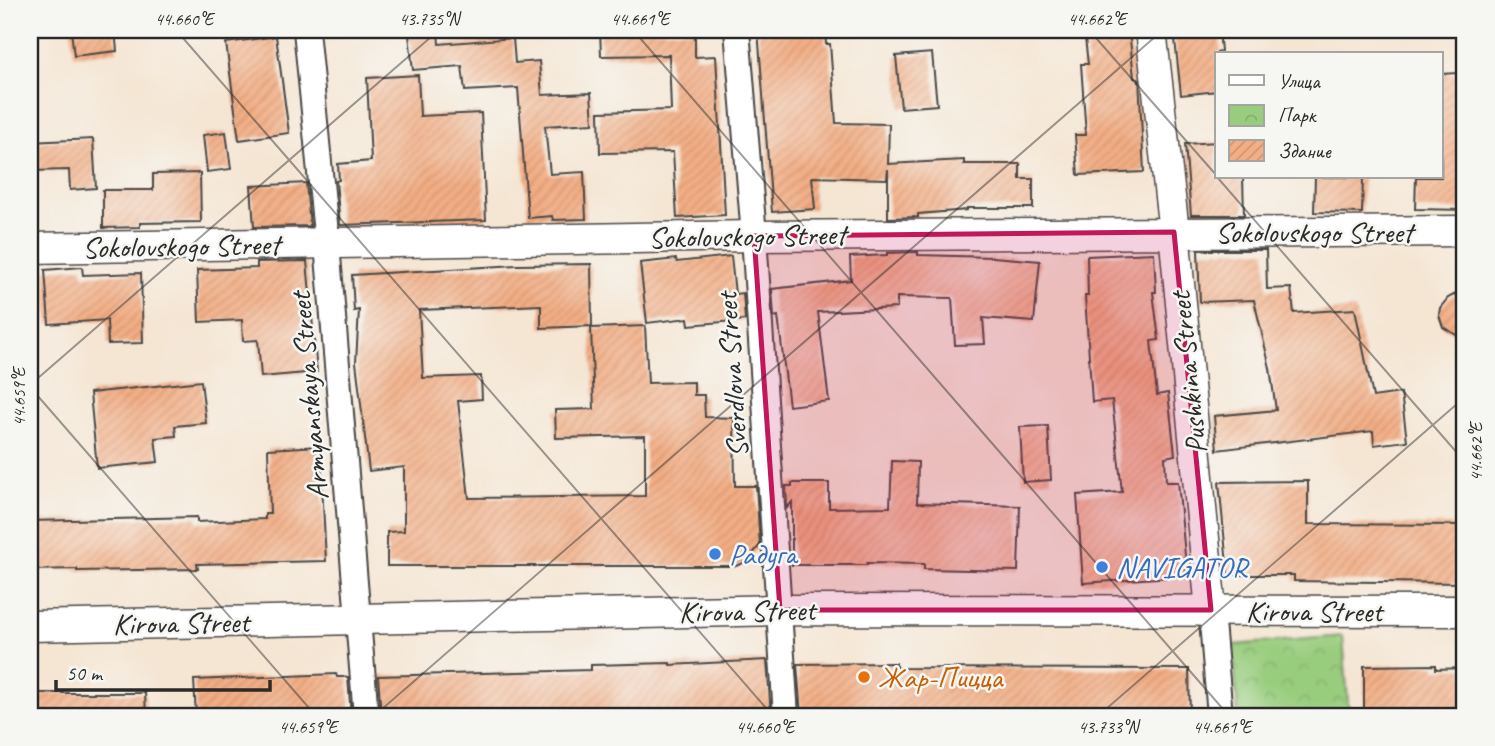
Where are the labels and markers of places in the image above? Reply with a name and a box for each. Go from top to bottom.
place label: Радуга [729,535,799,573]
marker: Радуга [707,546,723,562]
place label: NAVIGATOR [1116,548,1250,586]
marker: NAVIGATOR [1094,559,1110,575]
place label: Жар-Пицца [878,658,1004,696]
marker: Жар-Пицца [856,669,872,685]

